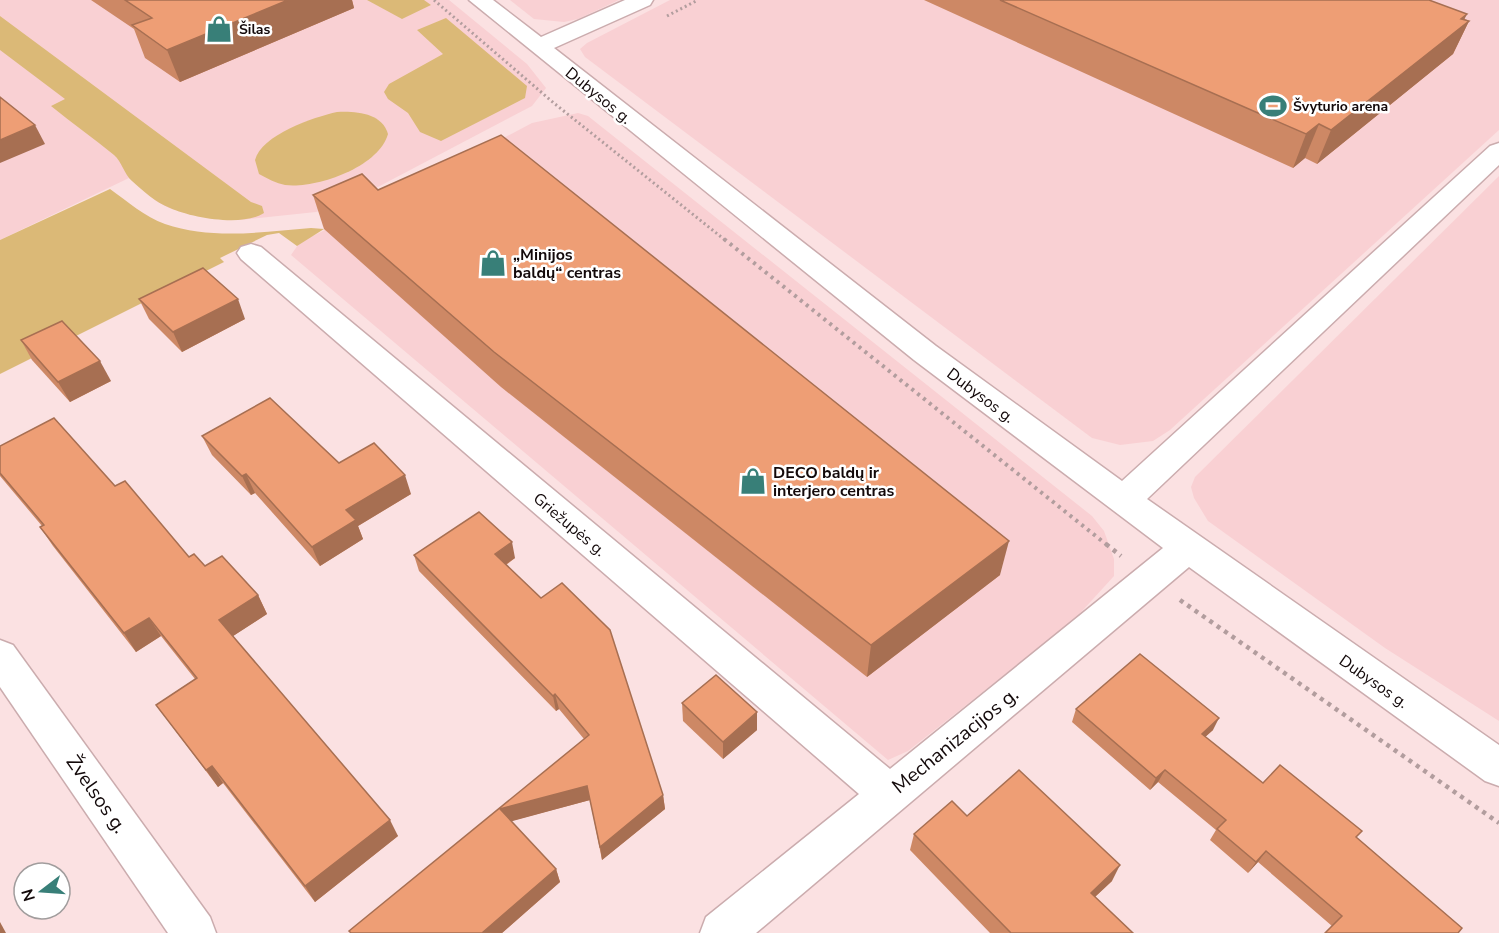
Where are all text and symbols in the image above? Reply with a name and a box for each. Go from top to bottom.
shop icon: Šilas [204,14,234,44]
place label: Šilas [239,20,271,39]
street label: Dubysos g. [561,62,636,129]
sports icon: Švyturio arena [1258,91,1288,121]
place label: Švyturio arena [1293,97,1388,116]
place label: „Minijos baldų“ centras [513,244,621,284]
shop icon: „Minijos baldų“ centras [478,248,508,278]
street label: Dubysos g. [942,363,1019,429]
place label: DECO baldų ir interjero centras [773,462,894,502]
shop icon: DECO baldų ir interjero centras [738,466,768,496]
street label: Griežupės g. [528,488,610,562]
street label: Dubysos g. [1335,650,1412,714]
street label: Mechanizacijos g. [886,681,1024,800]
street label: Žvelsos g. [60,750,133,839]
north arrow [12,861,72,921]
text: N [16,886,41,904]

